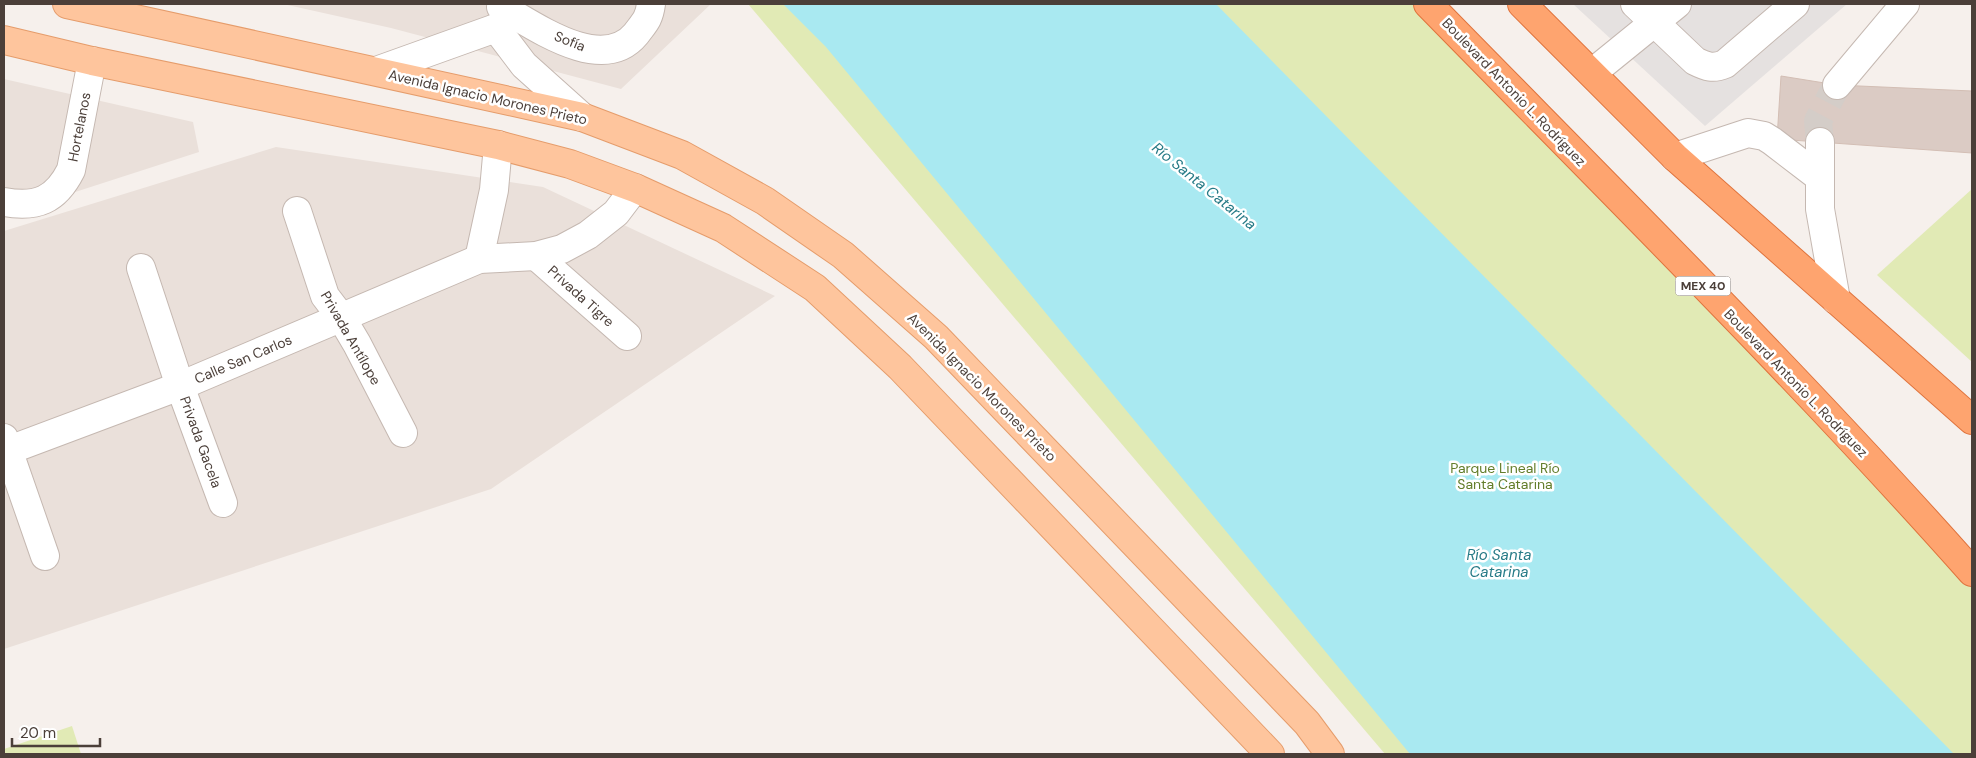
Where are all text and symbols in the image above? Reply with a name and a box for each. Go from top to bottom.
street label: Boulevard Antonio L. Rodríguez [1438,14,1590,170]
street label: Sofía [552,27,588,55]
street label: Avenida Ignacio Morones Prieto [387,65,589,129]
street label: Hortelanos [63,91,95,163]
water label: Río Santa Catarina [1148,138,1260,234]
street label: Privada Tigre [544,261,618,331]
road number: MEX 40 [1676,276,1730,296]
street label: Privada Antílope [317,288,385,388]
street label: Boulevard Antonio L. Rodríguez [1720,305,1872,461]
street label: Avenida Ignacio Morones Prieto [904,309,1060,465]
street label: Calle San Carlos [191,330,295,388]
street label: Privada Gacela [176,394,226,490]
park label: Parque Lineal Río Santa Catarina [1450,459,1560,493]
water label: Río Santa Catarina [1466,545,1532,582]
scale bar [12,716,100,748]
text: 20 m [20,723,56,743]

